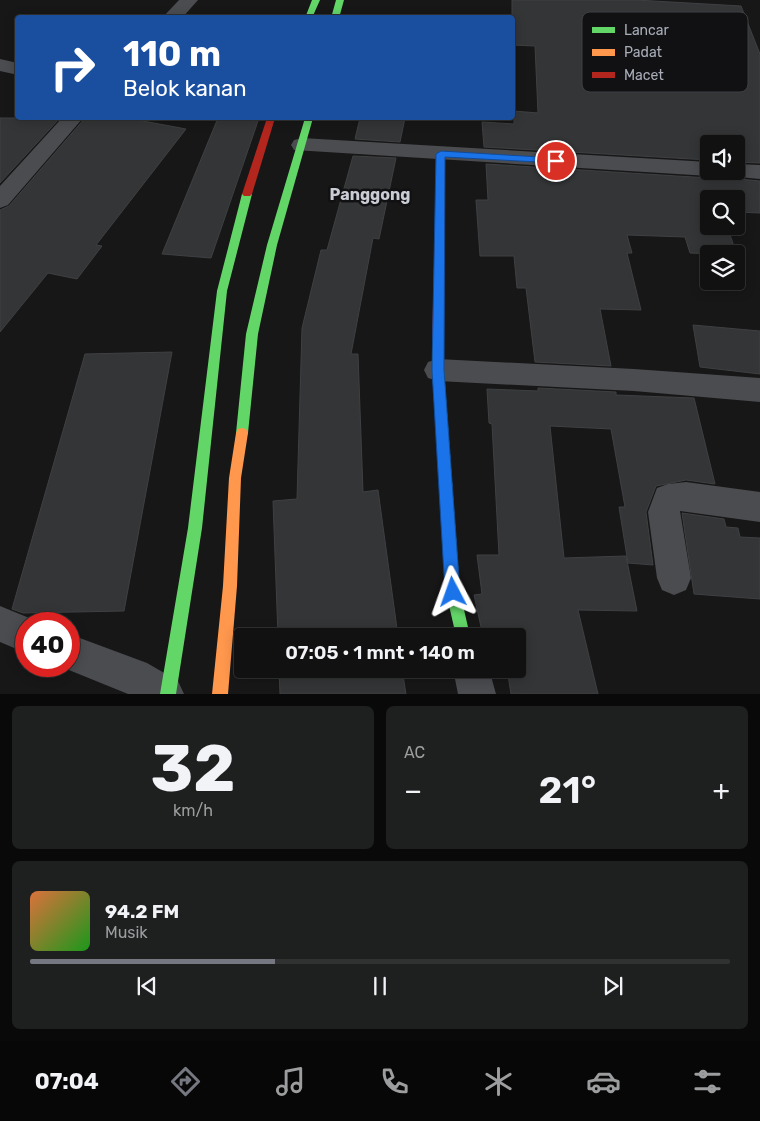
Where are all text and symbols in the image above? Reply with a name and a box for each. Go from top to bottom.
legend [582,12,748,92]
text: Lancar [624,22,670,39]
text: 110 m [123,33,221,75]
icon: right [40,35,105,100]
text: Padat [624,44,663,61]
text: Macet [624,67,664,84]
text: Belok kanan [123,75,247,102]
map controls [700,135,745,290]
button: sound [700,135,745,180]
pin [535,140,577,182]
icon: arrive [542,147,570,175]
district label: Panggong [330,185,410,204]
button: search [700,190,745,235]
button: layers [700,245,745,290]
position arrow [426,565,478,617]
speed limit sign: 40 [15,612,80,677]
text: 07:05 · 1 mnt · 140 m [285,641,475,664]
text: 32 [150,730,236,807]
text: AC [404,743,425,762]
text: 21° [539,767,596,813]
text: − [404,774,422,807]
text: + [713,774,730,807]
text: km/h [173,801,213,820]
text: 94.2 FM [105,900,179,923]
text: Musik [105,923,148,942]
icon: previous [133,972,161,1000]
icon: pause [366,972,394,1000]
icon: next [599,972,627,1000]
icon: directions [168,1064,203,1099]
icon: music [273,1064,308,1099]
icon: phone [377,1064,412,1099]
icon: climate [481,1064,516,1099]
icon: car [586,1064,621,1099]
icon: filters [690,1064,725,1099]
text: 07:04 [35,1068,99,1095]

